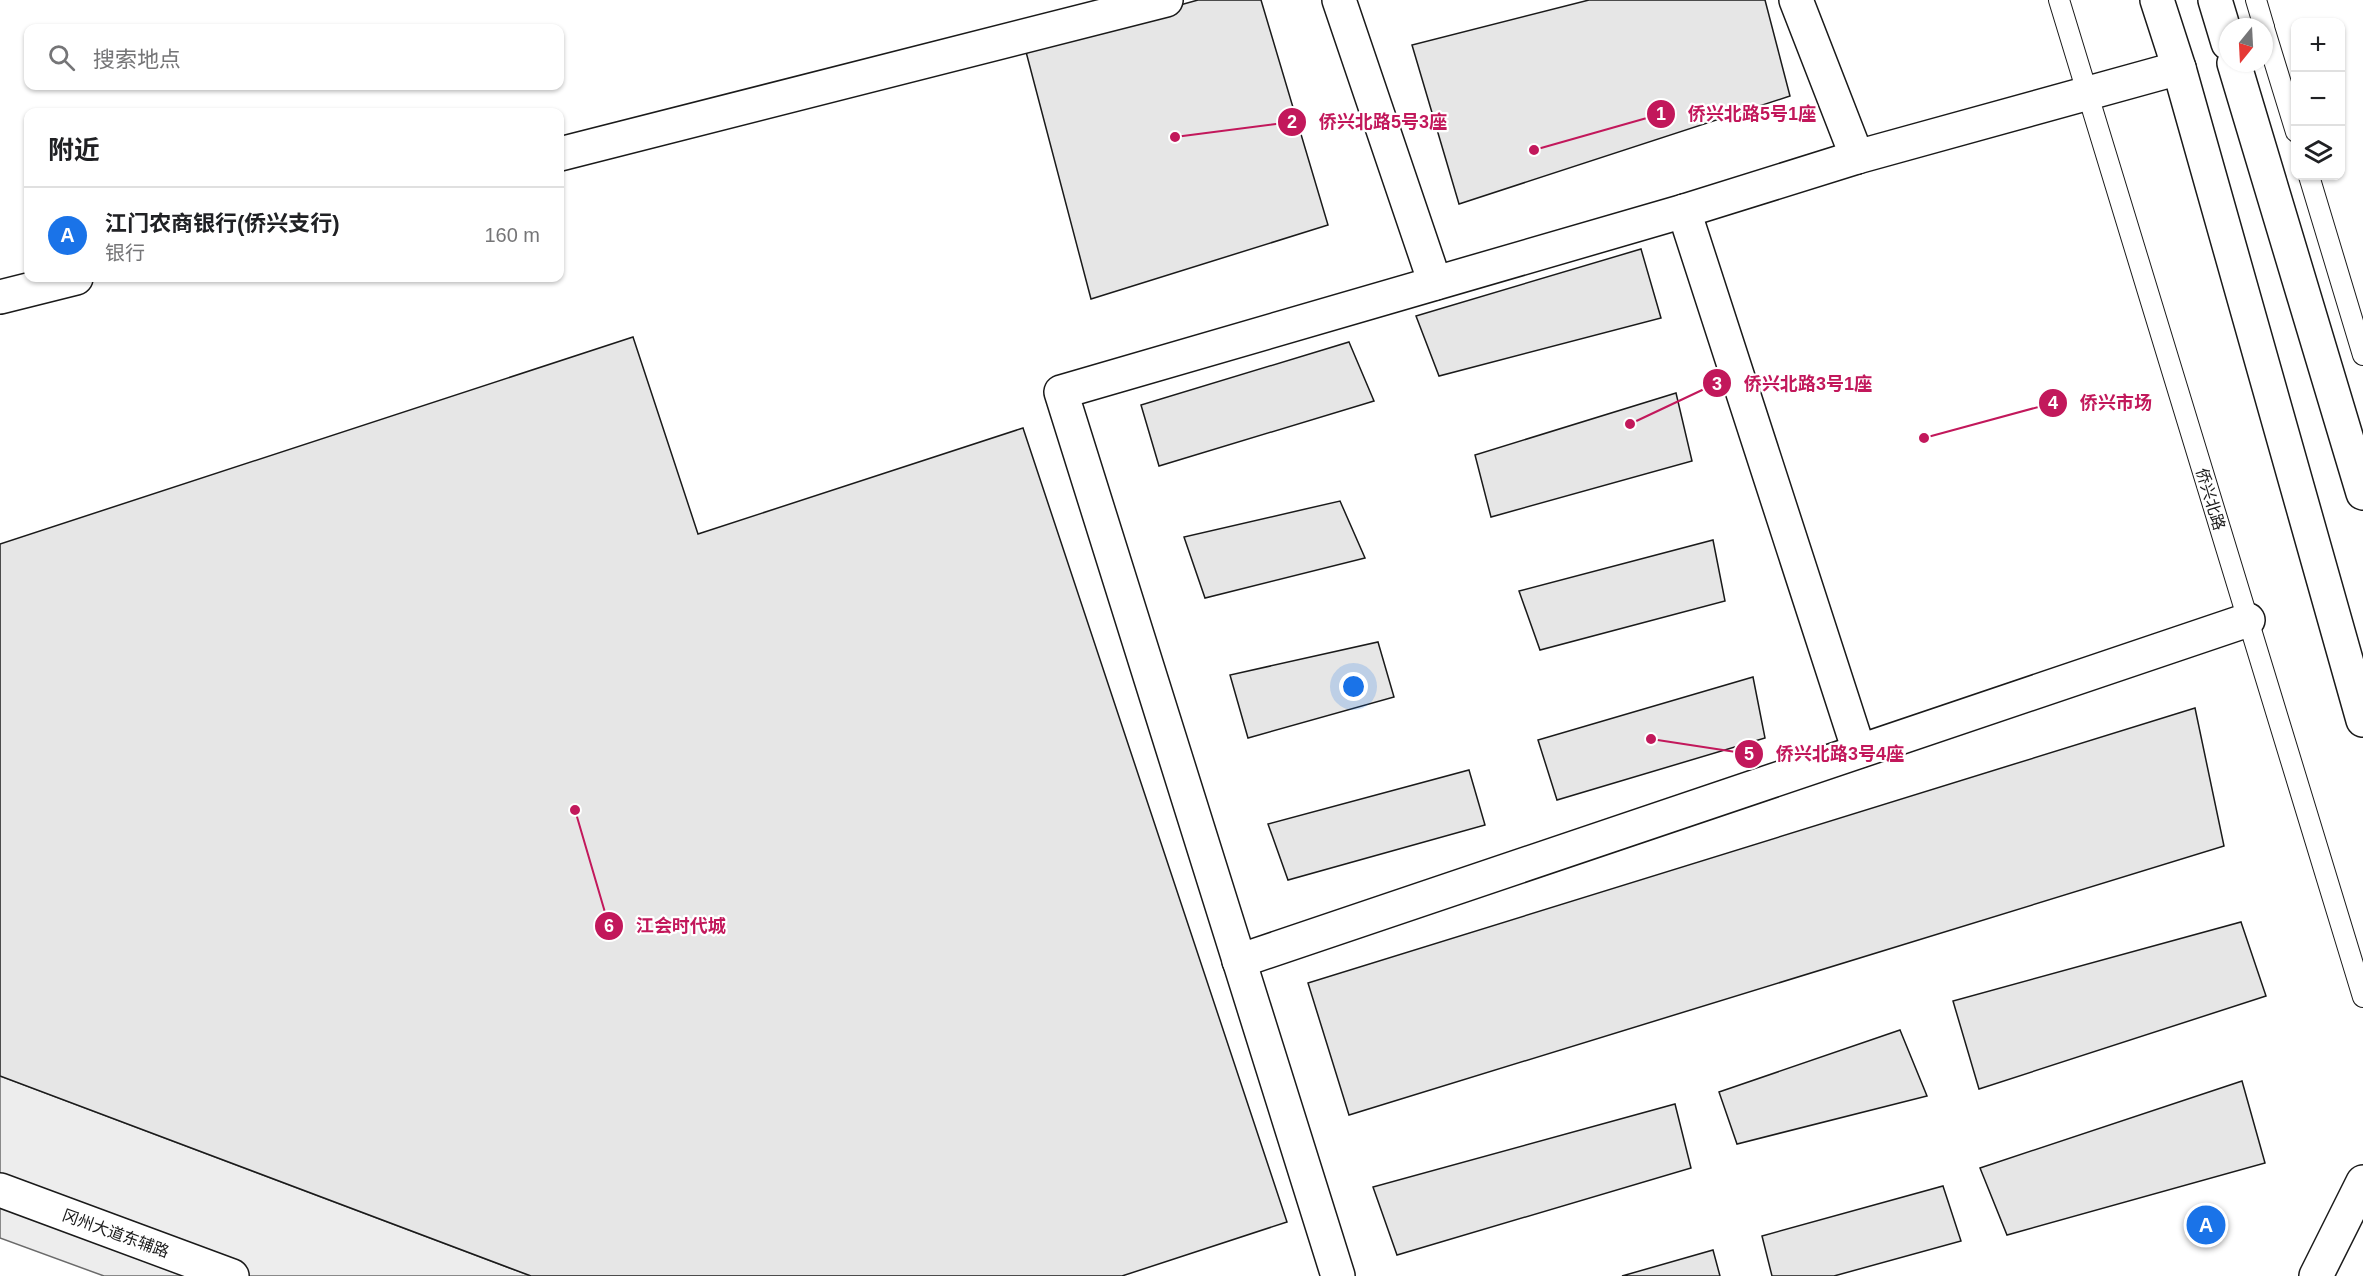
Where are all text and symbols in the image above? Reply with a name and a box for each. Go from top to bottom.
north arrow [2219,18,2273,72]
map controls [2291,18,2345,180]
button: + [2291,18,2345,72]
search box [24,24,564,90]
icon: search [45,41,78,74]
text: 搜索地点 [93,47,181,72]
button: − [2291,72,2345,126]
callout: 侨兴北路5号1座 [1646,96,1828,132]
callout: 侨兴北路5号3座 [1277,104,1459,140]
text: 1 [1656,104,1666,124]
text: 侨兴北路5号1座 [1688,104,1816,124]
text: 2 [1287,112,1297,132]
text: 侨兴北路5号3座 [1319,112,1447,132]
button: layers [2291,126,2345,180]
text: 附近 [48,135,100,165]
text: 江门农商银行(侨兴支行) [105,211,340,236]
text: A [60,224,75,246]
text: 160 m [484,224,540,246]
text: 银行 [105,242,145,264]
callout: 侨兴北路3号1座 [1702,365,1884,401]
text: 3 [1712,374,1722,394]
text: 侨兴北路3号1座 [1744,374,1872,394]
callout: 侨兴市场 [2038,385,2164,421]
text: 4 [2048,393,2058,413]
text: 侨兴市场 [2080,393,2152,413]
street label: 侨兴北路 [2193,466,2228,532]
your location [1339,672,1368,701]
callout: 侨兴北路3号4座 [1734,736,1916,772]
text: 5 [1744,744,1754,764]
text: 侨兴北路3号4座 [1776,744,1904,764]
callout: 江会时代城 [594,908,738,944]
text: 6 [604,916,614,936]
text: 江会时代城 [636,916,726,936]
pin: A [2186,1202,2226,1248]
street label: 冈州大道东辅路 [60,1206,171,1261]

